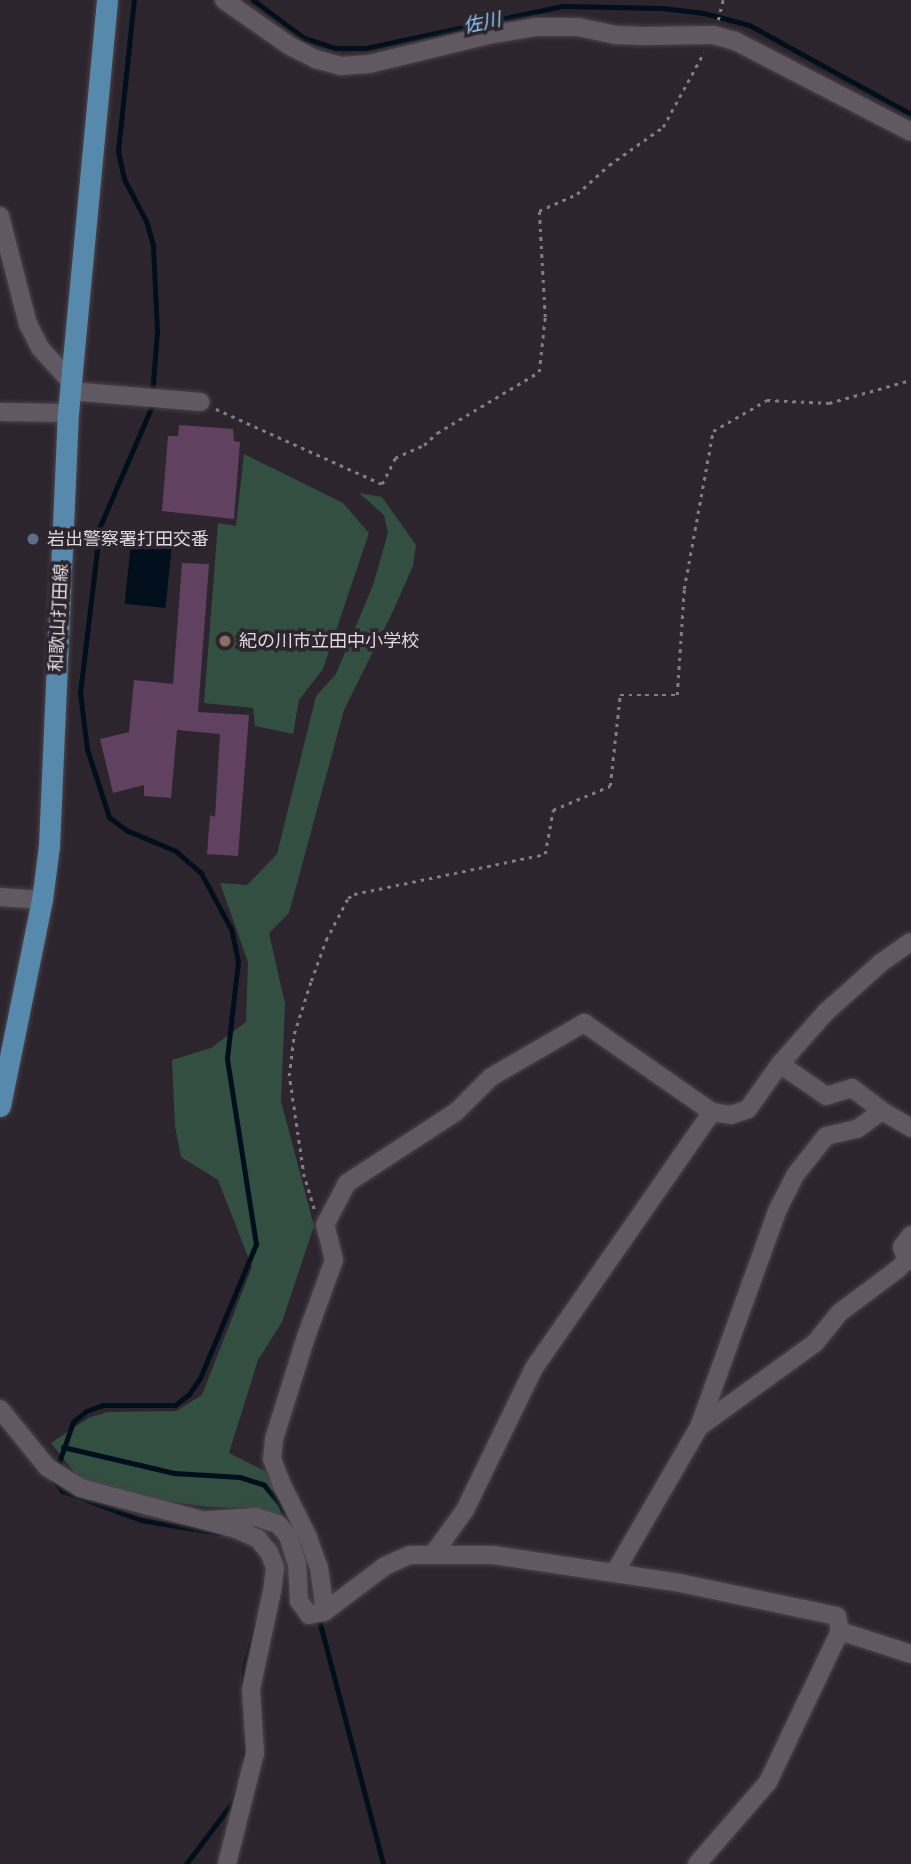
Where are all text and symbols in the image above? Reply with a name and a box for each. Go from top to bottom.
water label: 佐川 [461,8,503,38]
place label: 岩出警察署打田交番 [47,528,209,550]
marker: 岩出警察署打田交番 [25,531,41,547]
street label: 和歌山打田線 [45,564,73,672]
place label: 紀の川市立田中小学校 [239,630,419,652]
marker: 紀の川市立田中小学校 [217,633,233,649]

